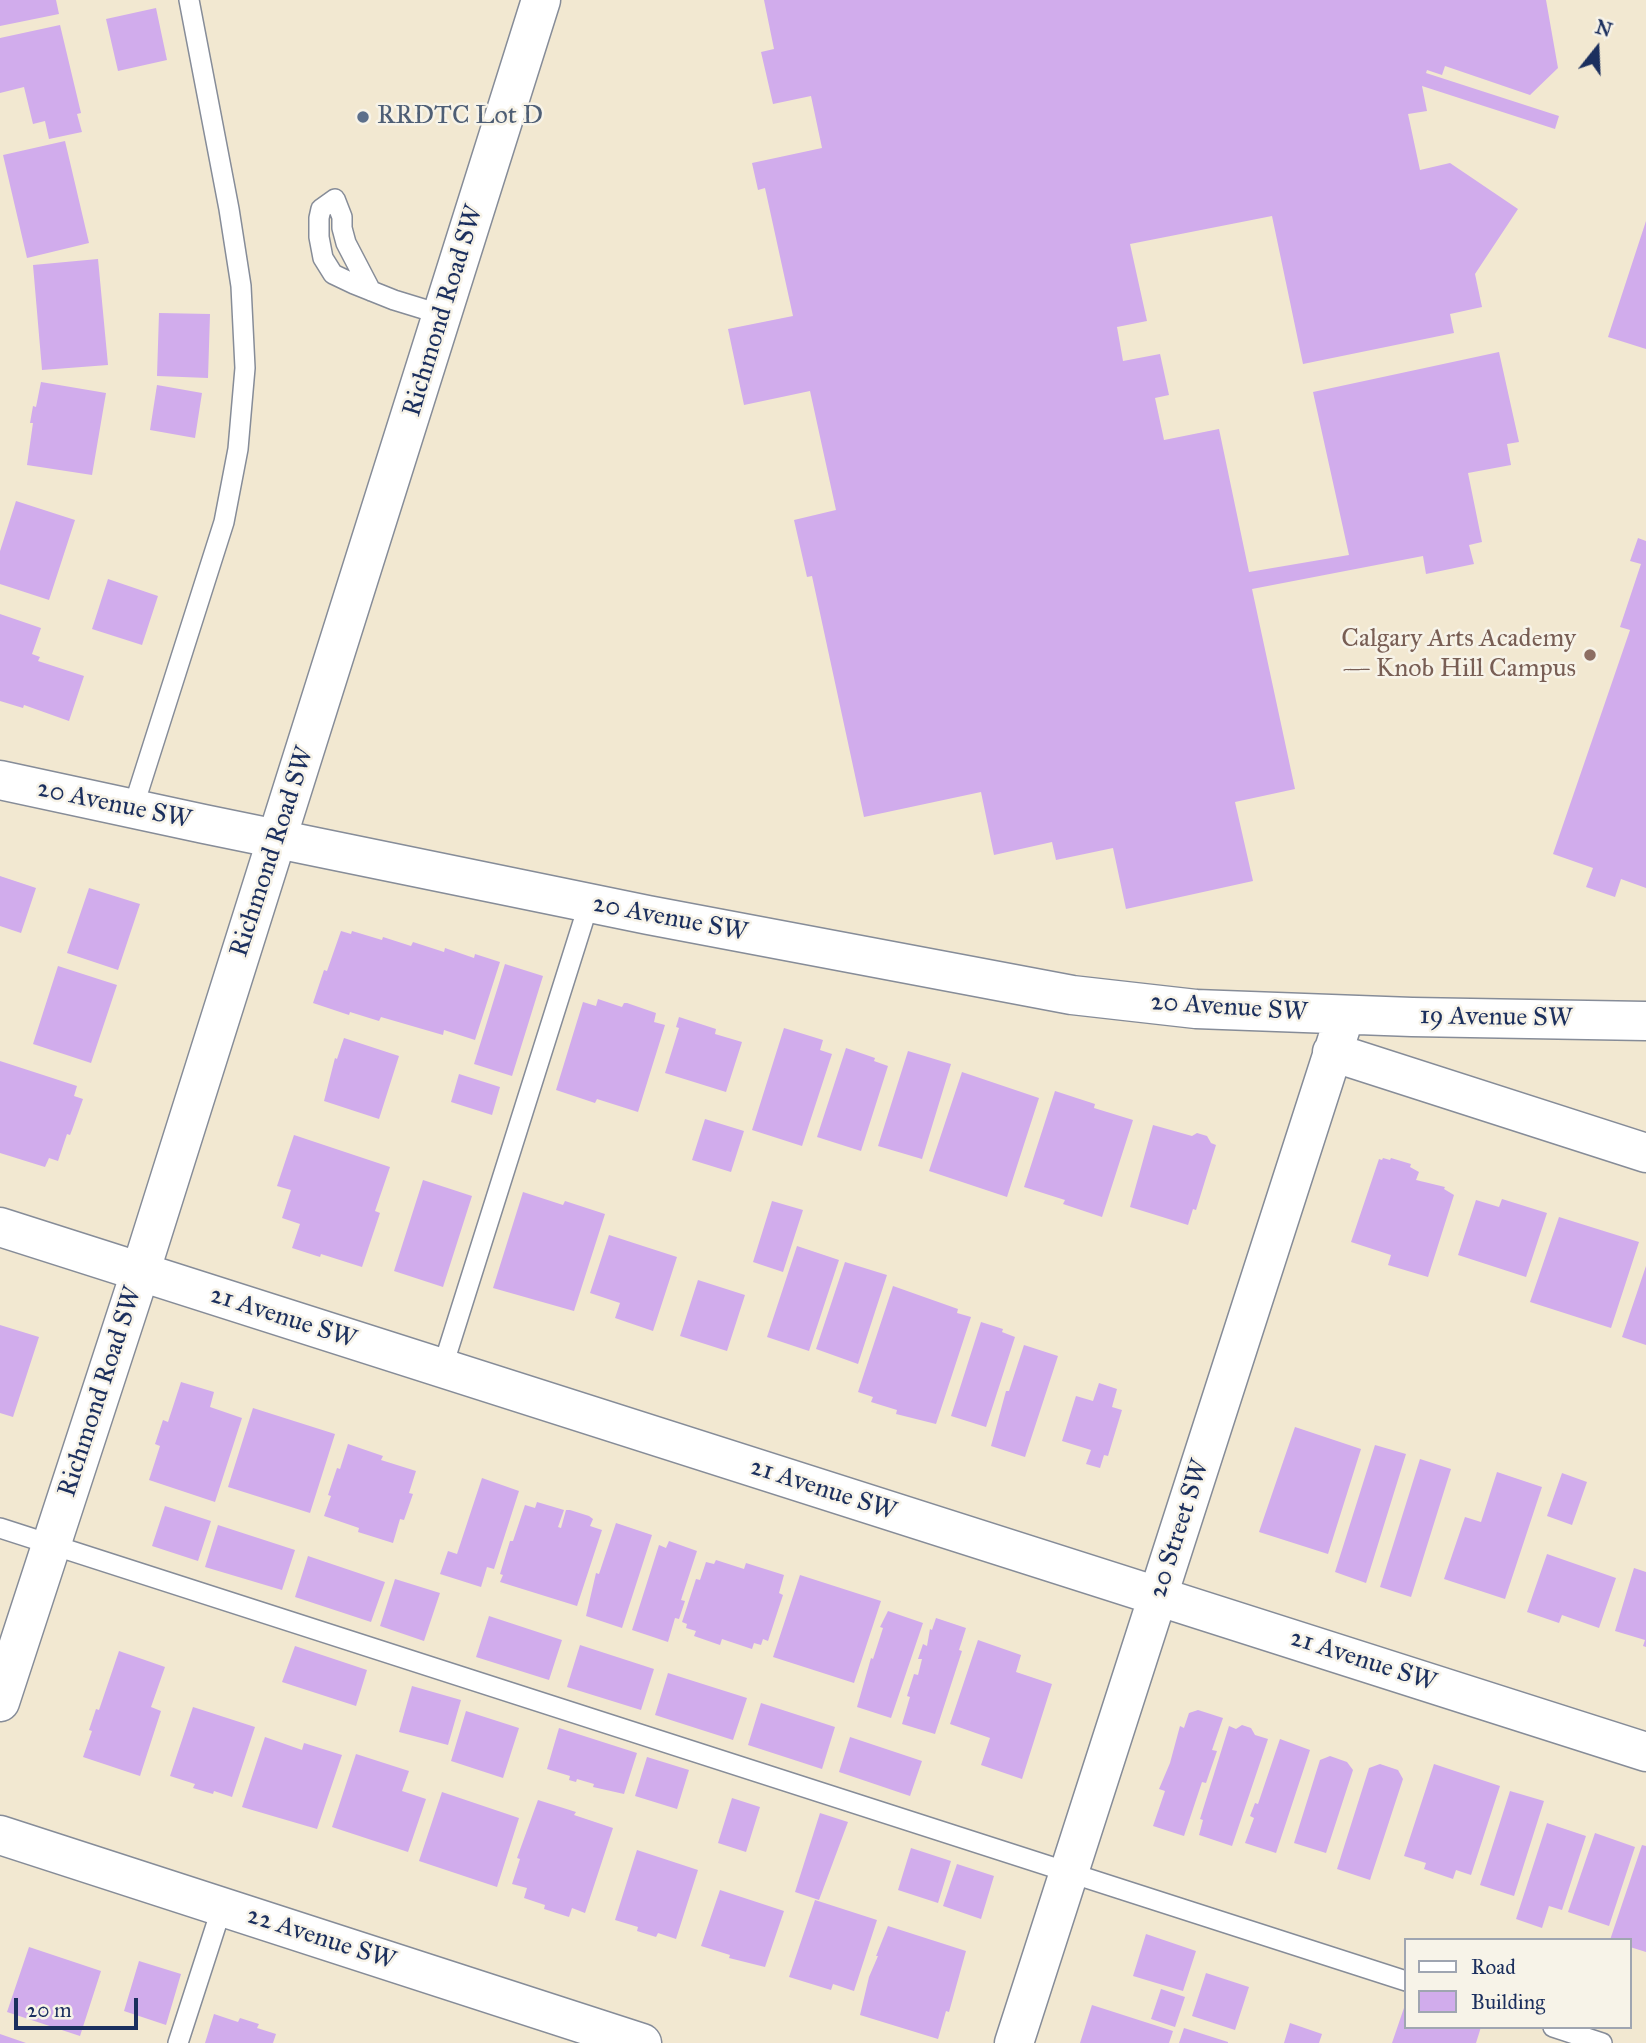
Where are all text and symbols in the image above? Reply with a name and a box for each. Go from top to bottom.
north arrow [1562,14,1632,84]
text: N [1592,15,1615,42]
place label: RRDTC Lot D [377,101,543,133]
marker: RRDTC Lot D [355,109,371,125]
street label: Richmond Road SW [397,202,491,420]
place label: Calgary Arts Academy — Knob Hill Campus [1341,624,1576,686]
marker: Calgary Arts Academy — Knob Hill Campus [1582,647,1598,663]
street label: Richmond Road SW [224,743,322,961]
street label: 20 Avenue SW [34,773,194,837]
street label: 20 Avenue SW [590,889,750,949]
street label: 20 Avenue SW [1150,987,1308,1029]
street label: 19 Avenue SW [1419,1001,1573,1035]
street label: 21 Avenue SW [206,1280,360,1356]
street label: Richmond Road SW [52,1283,150,1501]
street label: 21 Avenue SW [746,1452,900,1528]
street label: 20 Street SW [1143,1456,1217,1602]
street label: 21 Avenue SW [1286,1623,1440,1699]
street label: 22 Avenue SW [243,1900,399,1978]
legend [1404,1938,1632,2029]
text: Road [1471,1954,1516,1980]
scale bar [18,1983,142,2027]
text: Building [1471,1989,1545,2015]
text: 20 m [27,1997,72,2023]

